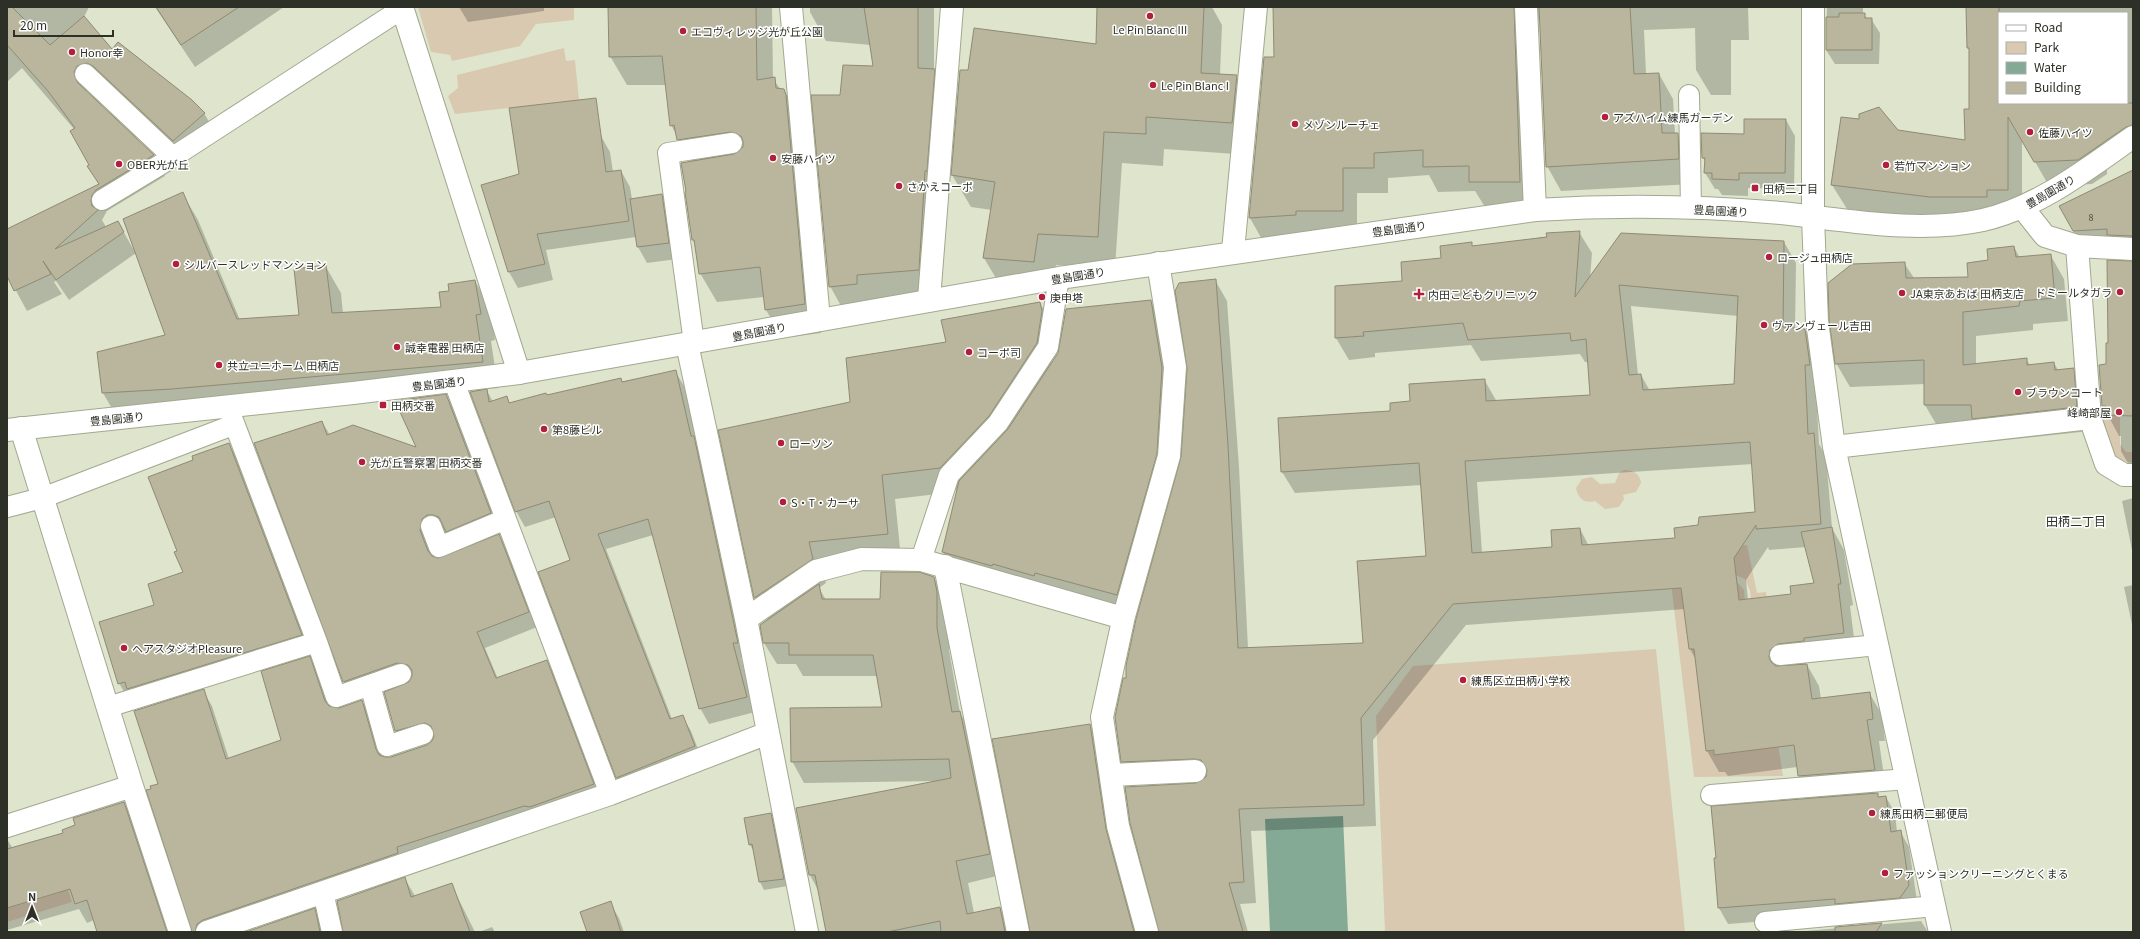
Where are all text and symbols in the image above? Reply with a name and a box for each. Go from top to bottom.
marker: Le Pin Blanc III [1145,11,1155,21]
scale bar [14,12,113,38]
legend [1998,12,2128,104]
text: 20 m [20,16,47,33]
text: Road [2034,18,2063,35]
place label: Le Pin Blanc III [1113,21,1187,37]
place label: エコヴィレッジ光が丘公園 [691,23,823,39]
marker: エコヴィレッジ光が丘公園 [678,26,688,36]
text: Park [2034,38,2059,55]
place label: Honor幸 [80,44,123,60]
marker: Honor幸 [67,47,77,57]
text: Water [2034,58,2067,75]
place label: Le Pin Blanc I [1161,77,1229,93]
text: Building [2034,78,2081,95]
marker: Le Pin Blanc I [1148,80,1158,90]
place label: アズハイム練馬ガーデン [1613,109,1734,125]
marker: アズハイム練馬ガーデン [1600,112,1610,122]
place label: メゾンルーチェ [1303,116,1380,132]
marker: メゾンルーチェ [1290,119,1300,129]
place label: 佐藤ハイツ [2038,124,2093,140]
marker: 佐藤ハイツ [2025,127,2035,137]
place label: 安藤ハイツ [781,150,836,166]
marker: 安藤ハイツ [768,153,778,163]
place label: OBER光が丘 [127,156,189,172]
place label: 若竹マンション [1894,157,1971,173]
marker: OBER光が丘 [114,159,124,169]
marker: 若竹マンション [1881,160,1891,170]
street label: 豊島園通り [2022,170,2078,212]
place label: さかえコーポ [907,178,973,194]
place label: 田柄二丁目 [1763,180,1818,196]
marker: さかえコーポ [894,181,904,191]
marker: 田柄二丁目 [1750,183,1760,193]
street label: 豊島園通り [1693,201,1749,219]
house number: 8 [2089,211,2094,224]
street label: 豊島園通り [1371,216,1427,240]
place label: ロージュ田柄店 [1777,249,1853,265]
marker: ロージュ田柄店 [1764,252,1774,262]
place label: シルバースレッドマンション [184,256,326,272]
marker: シルバースレッドマンション [171,259,181,269]
street label: 豊島園通り [1050,263,1106,287]
place label: ドミールタガラ [2035,284,2112,300]
place label: JA東京あおば 田柄支店 [1910,285,2024,301]
place label: 内田こどもクリニック [1428,286,1538,302]
marker: ドミールタガラ [2115,287,2125,297]
marker: 内田こどもクリニック [1413,288,1425,300]
marker: JA東京あおば 田柄支店 [1897,288,1907,298]
place label: 庚申塔 [1050,289,1083,305]
marker: 庚申塔 [1037,292,1047,302]
place label: ヴァンヴェール吉田 [1772,317,1871,333]
street label: 豊島園通り [730,318,788,344]
marker: ヴァンヴェール吉田 [1759,320,1769,330]
place label: 誠幸電器 田柄店 [405,339,484,355]
marker: 誠幸電器 田柄店 [392,342,402,352]
place label: コーポ司 [977,344,1021,360]
marker: コーポ司 [964,347,974,357]
place label: 共立ユニホーム 田柄店 [227,357,339,373]
marker: 共立ユニホーム 田柄店 [214,360,224,370]
street label: 豊島園通り [411,372,467,394]
place label: ブラウンコート [2026,384,2103,400]
marker: ブラウンコート [2013,387,2023,397]
place label: 田柄交番 [391,397,435,413]
marker: 田柄交番 [378,400,388,410]
place label: 峰崎部屋 [2067,404,2111,420]
street label: 豊島園通り [89,407,145,429]
marker: 峰崎部屋 [2114,407,2124,417]
place label: 第8藤ビル [552,421,602,437]
marker: 第8藤ビル [539,424,549,434]
place label: ローソン [789,435,833,451]
marker: ローソン [776,438,786,448]
place label: 光が丘警察署 田柄交番 [370,454,482,470]
marker: 光が丘警察署 田柄交番 [357,457,367,467]
place label: S・T・カーサ [791,494,859,510]
marker: S・T・カーサ [778,497,788,507]
district label: 田柄二丁目 [2046,512,2106,529]
place label: ヘアスタジオPleasure [132,640,242,656]
marker: ヘアスタジオPleasure [119,643,129,653]
place label: 練馬区立田柄小学校 [1471,672,1570,688]
marker: 練馬区立田柄小学校 [1458,675,1468,685]
place label: 練馬田柄二郵便局 [1880,805,1968,821]
marker: 練馬田柄二郵便局 [1867,808,1877,818]
place label: ファッションクリーニングとくまる [1893,865,2069,881]
marker: ファッションクリーニングとくまる [1880,868,1890,878]
north arrow [12,887,52,927]
text: N [28,888,36,904]

